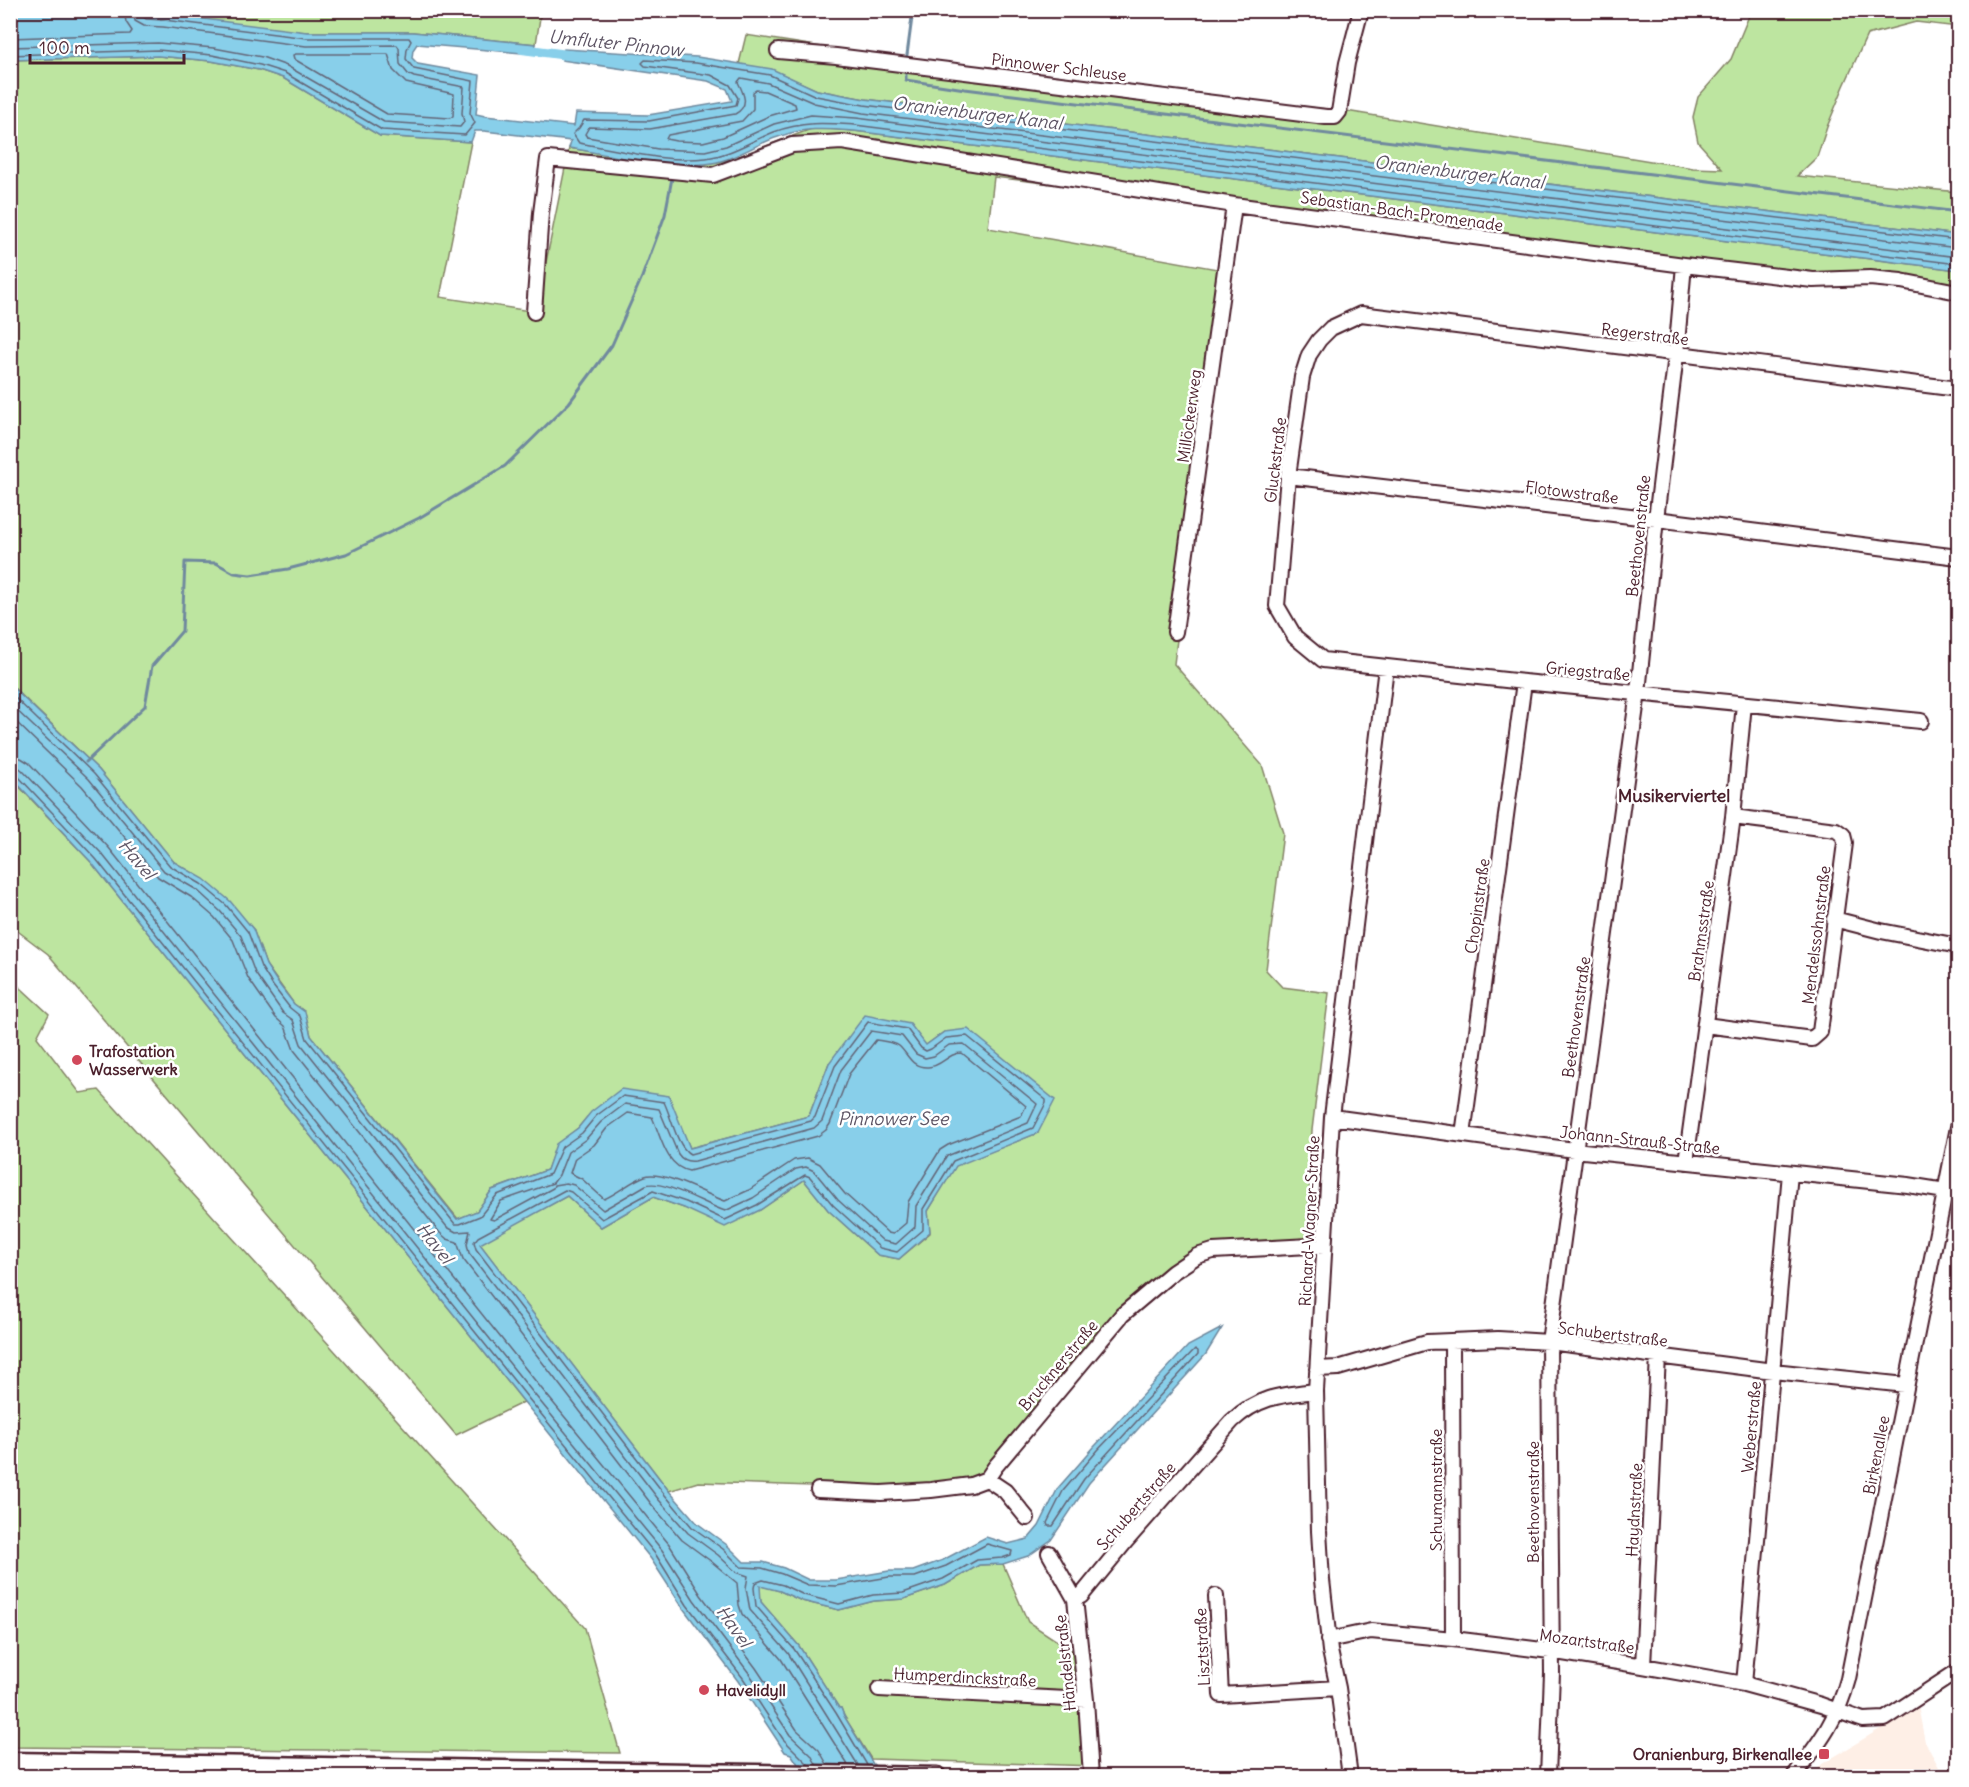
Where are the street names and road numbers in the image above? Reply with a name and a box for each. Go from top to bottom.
street label: Pinnower Schleuse [990,49,1128,85]
street label: Sebastian-Bach-Promenade [1299,187,1505,235]
street label: Regerstraße [1600,319,1690,349]
street label: Millöckerweg [1173,368,1205,464]
street label: Gluckstraße [1260,416,1290,504]
street label: Beethovenstraße [1622,474,1654,598]
street label: Flotowstraße [1524,476,1620,508]
street label: Griegstraße [1545,657,1631,685]
street label: Chopinstraße [1460,857,1494,955]
street label: Mendelssohnstraße [1798,864,1834,1006]
street label: Brahmsstraße [1684,879,1718,983]
street label: Beethovenstraße [1558,955,1594,1079]
street label: Johann-Strauß-Straße [1559,1122,1721,1158]
street label: Richard-Wagner-Straße [1295,1135,1323,1307]
street label: Brucknerstraße [1014,1315,1102,1415]
street label: Schubertstraße [1557,1317,1669,1351]
street label: Weberstraße [1737,1380,1765,1474]
street label: Birkenallee [1859,1414,1893,1496]
street label: Schumannstraße [1426,1429,1446,1551]
street label: Beethovenstraße [1523,1441,1543,1563]
street label: Schubertstraße [1092,1458,1180,1554]
street label: Haydnstraße [1622,1463,1646,1557]
street label: Lisztstraße [1190,1607,1214,1687]
street label: Händelstraße [1050,1614,1080,1712]
street label: Mozartstraße [1538,1624,1636,1658]
street label: Humperdinckstraße [893,1663,1037,1691]

